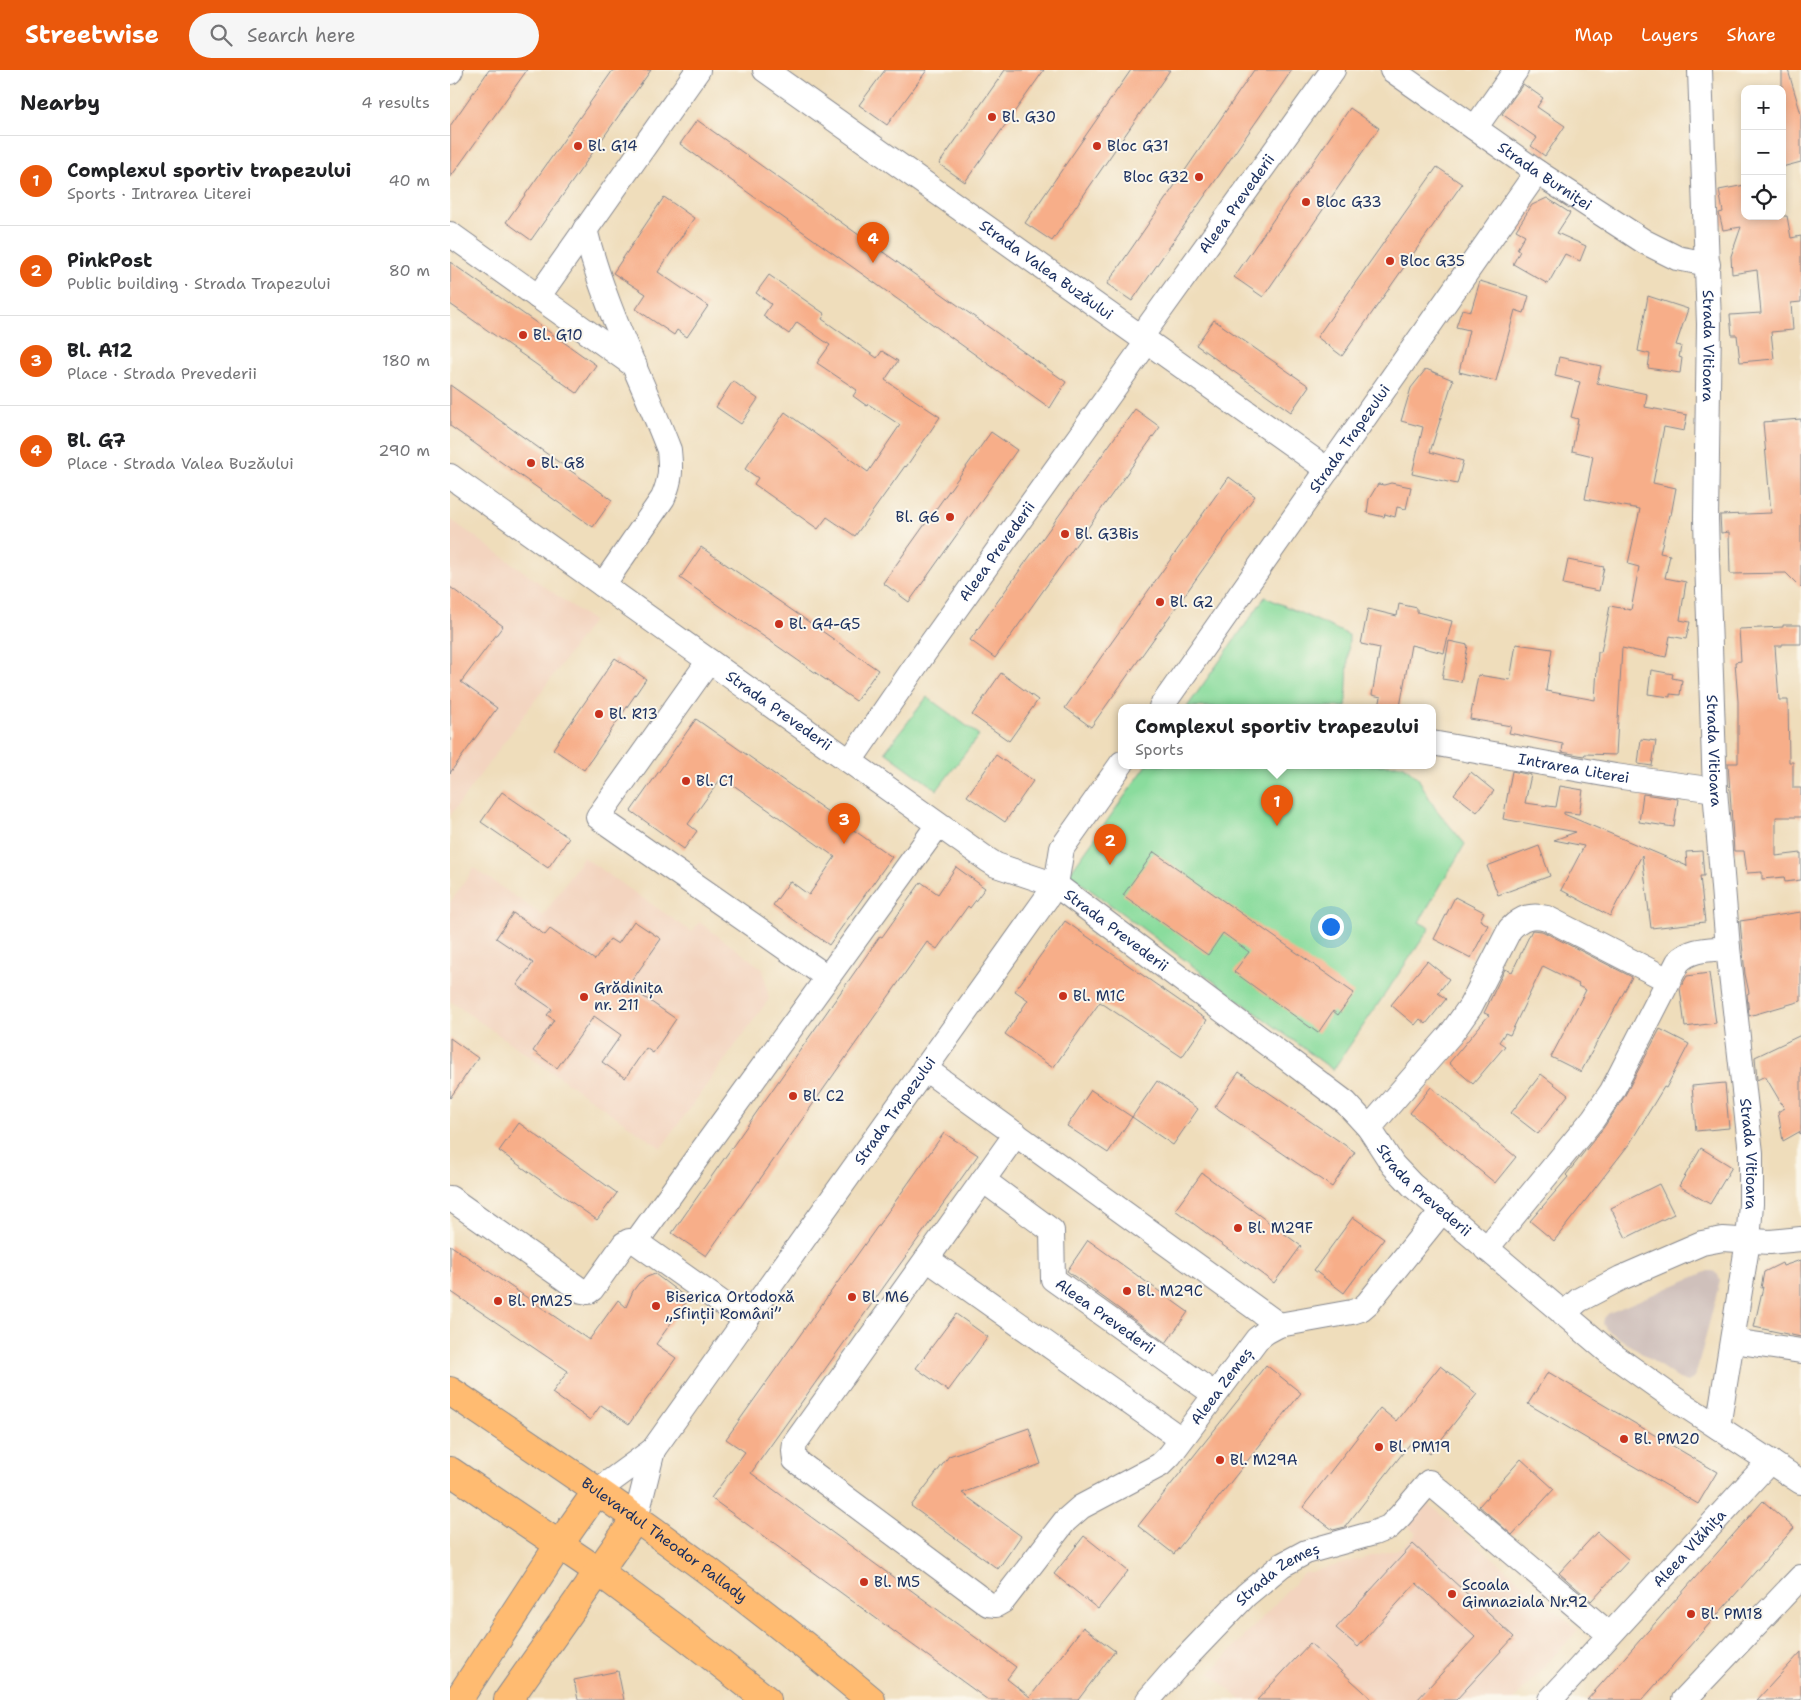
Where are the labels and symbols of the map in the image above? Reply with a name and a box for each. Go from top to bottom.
place label: Bl. G30 [1002,107,1056,127]
marker: Bl. G30 [986,111,998,123]
place label: Bl. G14 [588,136,637,156]
place label: Bloc G31 [1107,136,1169,156]
street label: Strada Burniței [1494,137,1596,215]
marker: Bl. G14 [572,140,584,152]
marker: Bloc G31 [1091,140,1103,152]
street label: Aleea Prevederii [1194,150,1279,258]
place label: Bloc G32 [1123,167,1189,187]
marker: Bloc G32 [1193,171,1205,183]
place label: Bloc G33 [1316,192,1382,212]
marker: Bloc G33 [1300,196,1312,208]
street label: Strada Valea Buzăului [975,215,1117,324]
pin: 4 [857,222,889,263]
place label: Bloc G35 [1400,251,1465,271]
marker: Bloc G35 [1384,255,1396,267]
street label: Strada Vitioara [1698,289,1719,403]
place label: Bl. G10 [533,325,583,345]
marker: Bl. G10 [517,329,529,341]
street label: Strada Trapezului [1304,380,1395,497]
place label: Bl. G8 [541,453,585,473]
marker: Bl. G8 [525,457,537,469]
street label: Aleea Prevederii [954,498,1040,605]
place label: Bl. G6 [896,507,940,527]
marker: Bl. G6 [944,511,956,523]
place label: Bl. G3Bis [1075,524,1139,544]
marker: Bl. G3Bis [1059,528,1071,540]
place label: Bl. G2 [1170,592,1214,612]
marker: Bl. G2 [1154,596,1166,608]
place label: Bl. G4-G5 [789,614,860,634]
marker: Bl. G4-G5 [773,618,785,630]
street label: Strada Prevederii [722,666,836,755]
street label: Strada Vitioara [1702,694,1726,808]
place label: Bl. R13 [609,704,658,724]
marker: Bl. R13 [593,708,605,720]
street label: Intrarea Literei [1516,749,1631,788]
place label: Bl. C1 [696,771,734,791]
marker: Bl. C1 [680,775,692,787]
pin: 1 [1261,785,1293,826]
pin: 3 [828,803,860,844]
pin: 2 [1094,824,1126,865]
street label: Strada Prevederii [1060,884,1172,976]
your location [1318,914,1344,940]
place label: Grădinița nr. 211 [594,978,663,1015]
place label: Bl. M1C [1073,986,1125,1006]
marker: Bl. M1C [1057,990,1069,1002]
marker: Grădinița nr. 211 [578,991,590,1003]
street label: Strada Trapezului [849,1053,940,1169]
place label: Bl. C2 [803,1086,845,1106]
marker: Bl. C2 [787,1090,799,1102]
street label: Strada Vitioara [1735,1097,1761,1211]
street label: Strada Prevederii [1372,1140,1475,1241]
place label: Bl. M29F [1248,1218,1313,1238]
marker: Bl. M29F [1232,1222,1244,1234]
street label: Aleea Prevederii [1051,1274,1159,1359]
place label: Bl. M29C [1137,1281,1203,1301]
marker: Bl. M29C [1121,1285,1133,1297]
place label: Biserica Ortodoxă „Sfinții Români” [665,1287,795,1325]
place label: Bl. M6 [862,1287,910,1307]
place label: Bl. PM25 [508,1291,573,1311]
marker: Bl. M6 [846,1291,858,1303]
marker: Bl. PM25 [492,1295,504,1307]
marker: Biserica Ortodoxă „Sfinții Români” [650,1300,662,1312]
street label: Aleea Zemeș [1186,1343,1258,1429]
place label: Bl. PM20 [1634,1429,1700,1449]
marker: Bl. PM20 [1618,1433,1630,1445]
place label: Bl. PM19 [1389,1437,1451,1457]
marker: Bl. PM19 [1373,1441,1385,1453]
place label: Bl. M29A [1230,1450,1298,1470]
marker: Bl. M29A [1214,1454,1226,1466]
street label: Bulevardul Theodor Pallady [577,1473,751,1607]
street label: Aleea Vlăhița [1649,1505,1731,1592]
street label: Strada Zemeș [1231,1539,1322,1610]
place label: Bl. M5 [874,1572,920,1592]
place label: Scoala Gimnaziala Nr.92 [1462,1575,1588,1612]
marker: Bl. M5 [858,1576,870,1588]
marker: Scoala Gimnaziala Nr.92 [1446,1588,1458,1600]
place label: Bl. PM18 [1701,1604,1763,1624]
marker: Bl. PM18 [1685,1608,1697,1620]

